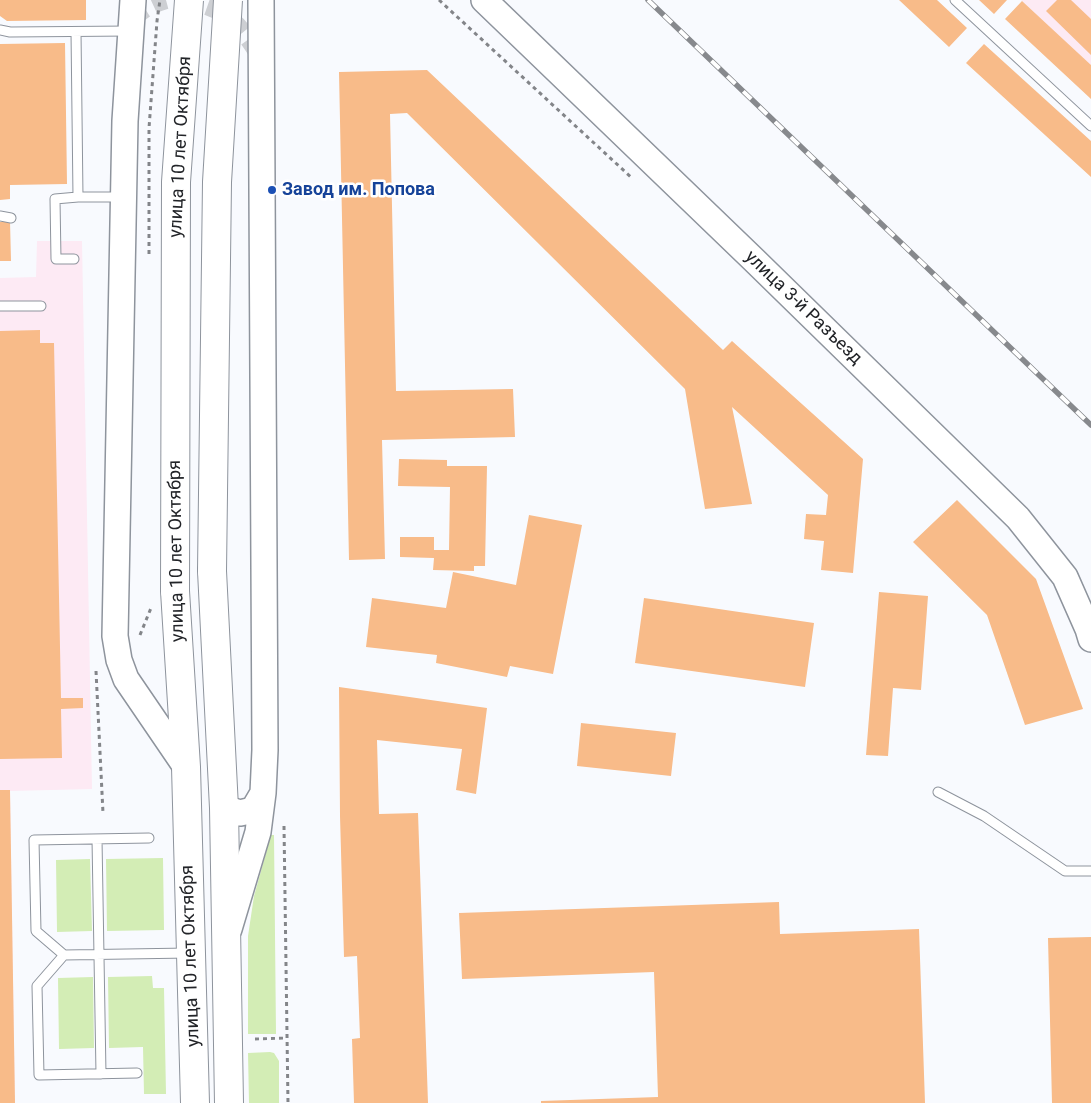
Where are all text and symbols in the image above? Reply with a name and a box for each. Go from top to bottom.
street label: улица 10 лет Октября [165,56,197,238]
place label: Завод им. Попова [282,179,435,201]
marker: Завод им. Попова [266,184,278,196]
street label: улица 3-й Разъезд [740,246,866,370]
street label: улица 10 лет Октября [165,460,189,642]
street label: улица 10 лет Октября [177,865,205,1047]

